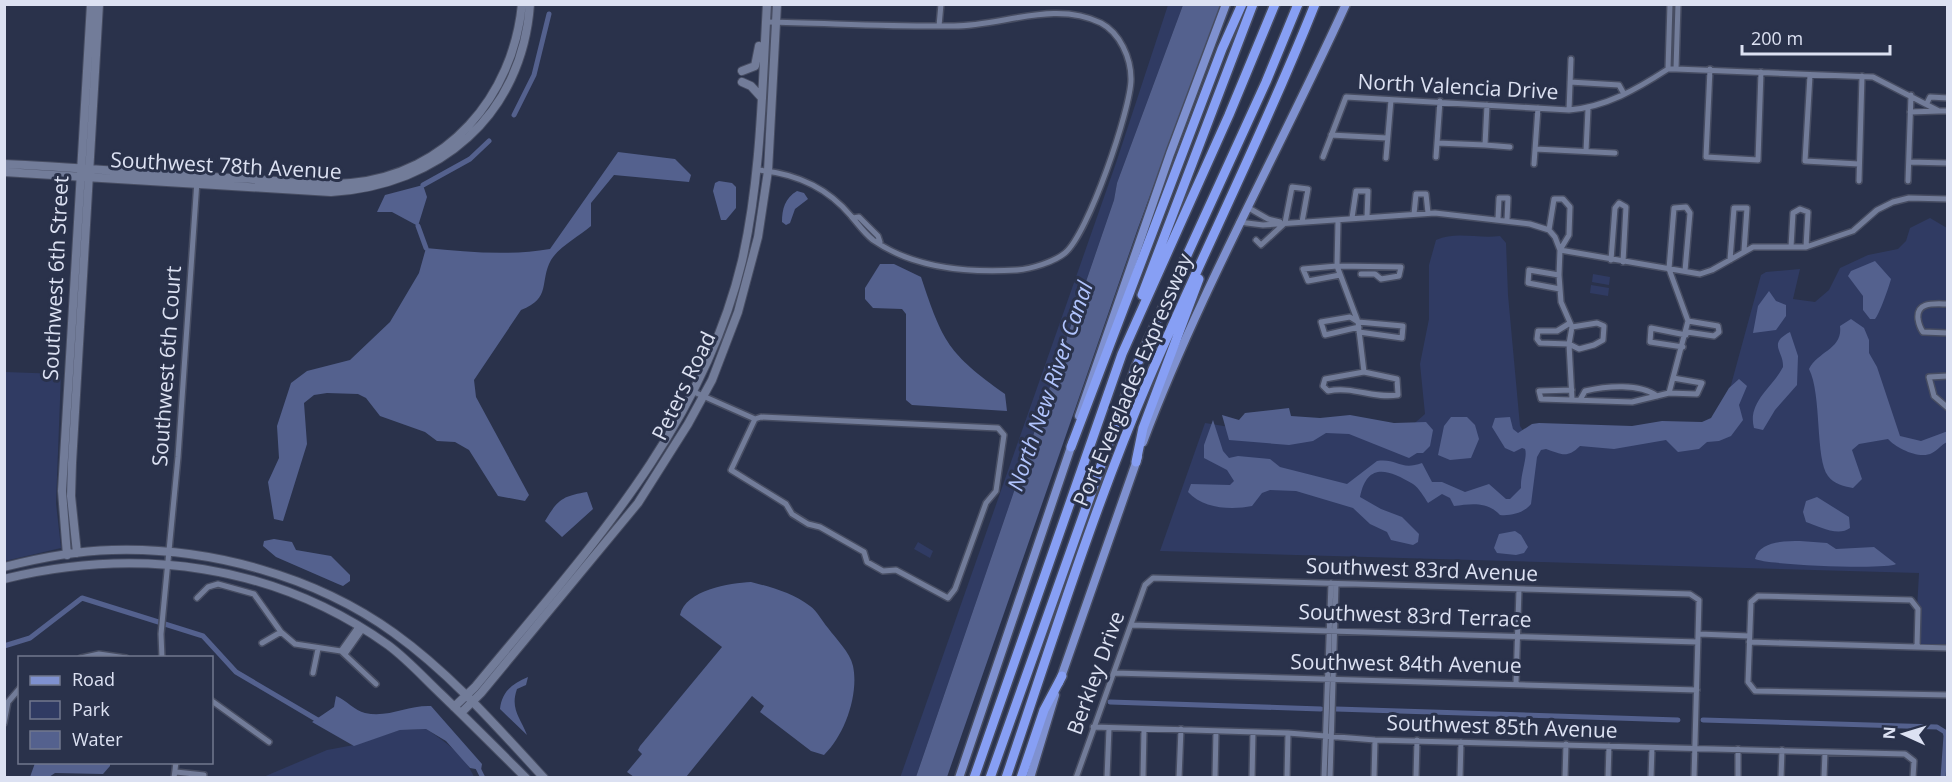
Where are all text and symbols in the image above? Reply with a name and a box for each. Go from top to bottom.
scale bar [1742,18,1890,56]
text: 200 m [1751,26,1803,50]
street label: North Valencia Drive [1357,67,1559,105]
street label: Southwest 78th Avenue [110,145,342,185]
street label: Southwest 6th Street [36,175,74,381]
street label: Port Everglades Expressway [1066,248,1198,510]
street label: Southwest 6th Court [145,265,187,467]
water label: North New River Canal [999,276,1099,494]
street label: Peters Road [645,326,722,445]
street label: Southwest 83rd Avenue [1305,551,1539,587]
street label: Southwest 83rd Terrace [1298,597,1532,633]
street label: Berkley Drive [1060,607,1130,738]
street label: Southwest 84th Avenue [1290,647,1522,679]
legend [18,656,213,764]
text: Road [72,667,115,691]
text: Park [72,697,110,721]
north arrow [1874,704,1934,764]
street label: Southwest 85th Avenue [1386,708,1618,744]
text: N [1878,726,1900,740]
text: Water [72,727,123,751]

